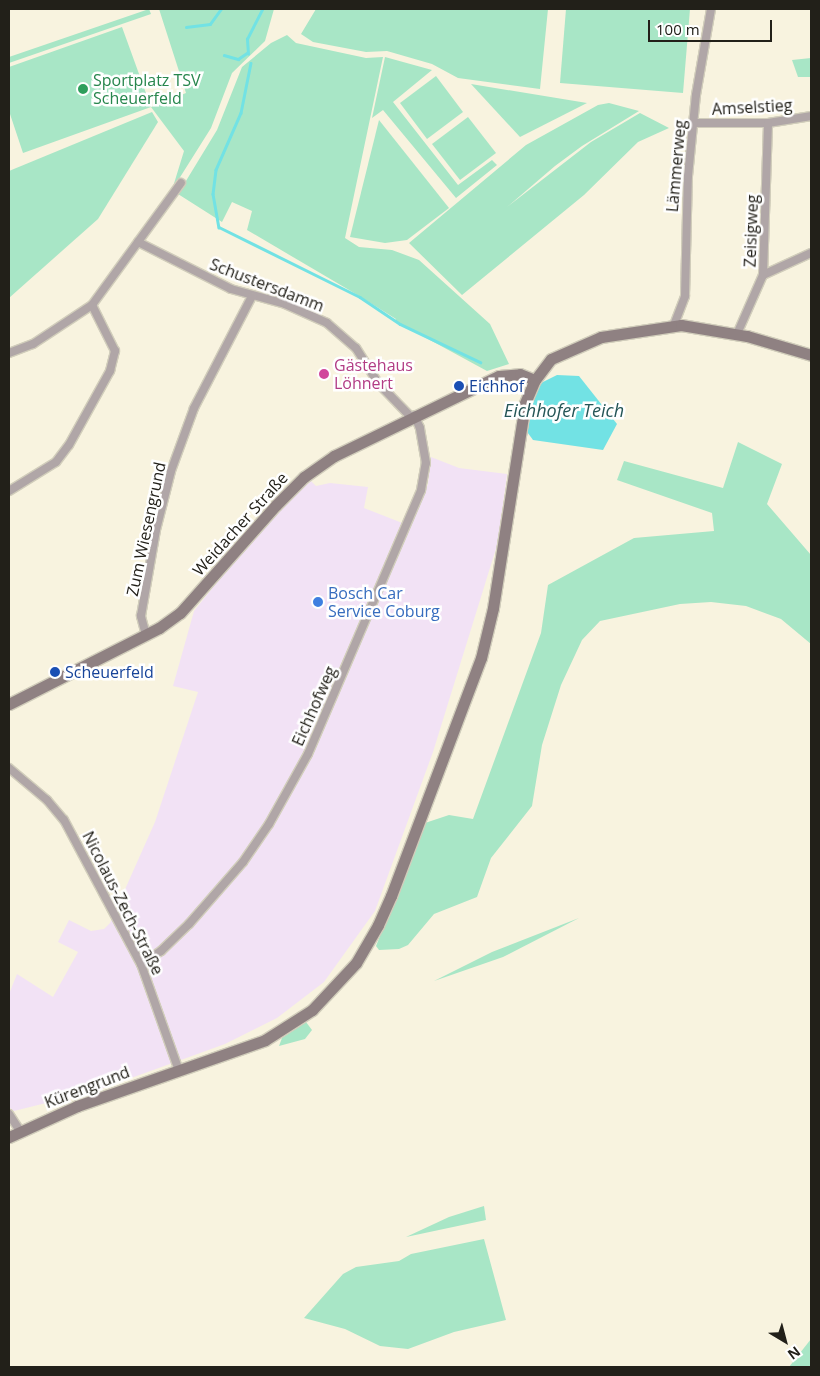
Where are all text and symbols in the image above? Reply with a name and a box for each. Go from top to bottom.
scale bar [650,10,774,42]
text: 100 m [656,19,700,39]
place label: Sportplatz TSV Scheuerfeld [93,70,201,108]
marker: Sportplatz TSV Scheuerfeld [77,83,89,95]
street label: Amselstieg [711,95,793,119]
street label: Lämmerweg [662,119,690,213]
street label: Zeisigweg [740,194,762,268]
street label: Schustersdamm [207,254,327,316]
place label: Gästehaus Löhnert [334,355,413,393]
marker: Gästehaus Löhnert [318,368,330,380]
place label: Eichhof [469,376,524,396]
marker: Eichhof [453,380,465,392]
water label: Eichhofer Teich [504,399,624,421]
street label: Zum Wiesengrund [122,460,170,598]
street label: Weidacher Straße [189,468,291,580]
place label: Bosch Car Service Coburg [328,583,440,621]
marker: Bosch Car Service Coburg [312,596,324,608]
place label: Scheuerfeld [65,662,154,682]
street label: Eichhofweg [288,663,340,749]
marker: Scheuerfeld [49,666,61,678]
street label: Nicolaus-Zech-Straße [78,828,168,978]
street label: Kürengrund [42,1062,132,1112]
north arrow [760,1316,810,1366]
text: N [784,1342,805,1364]

